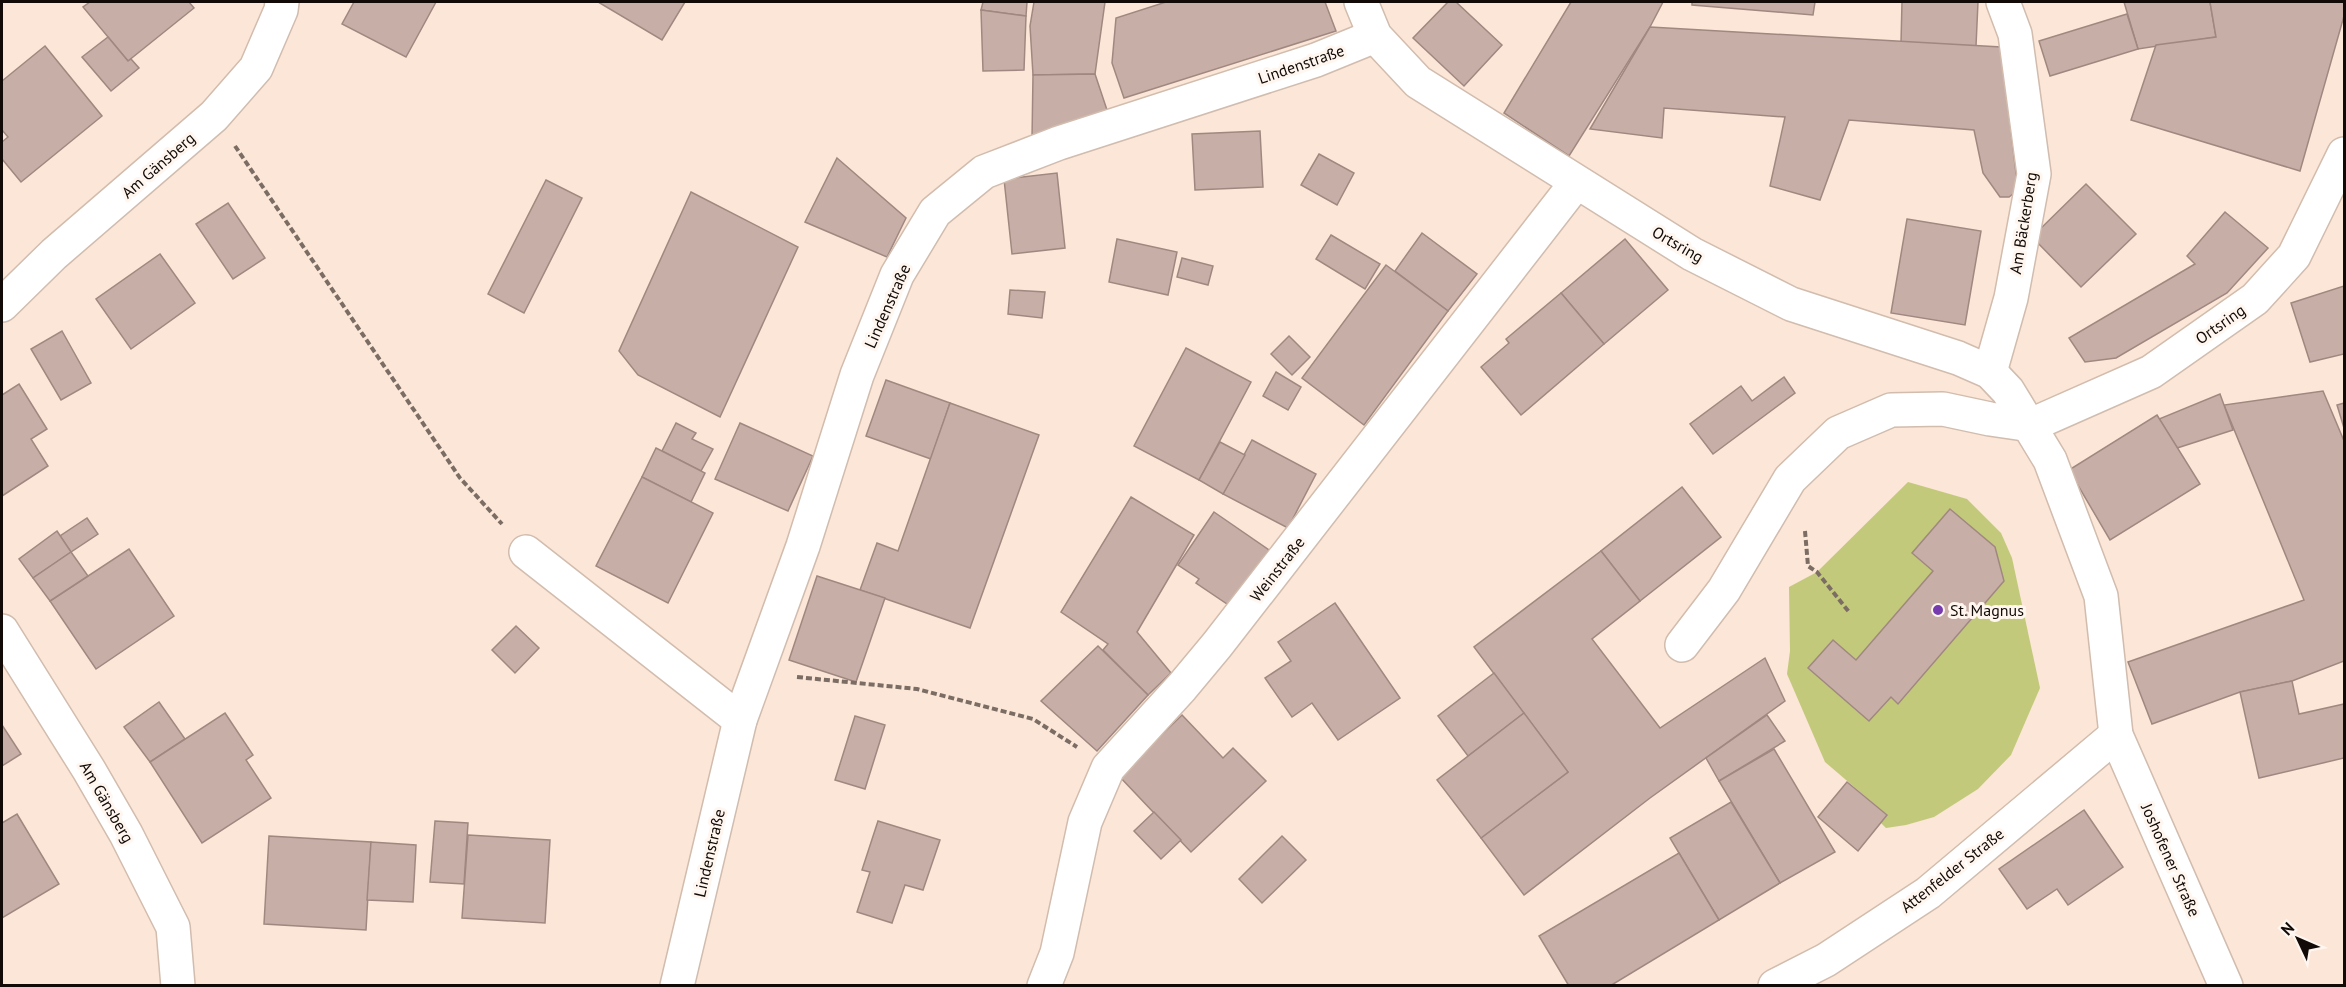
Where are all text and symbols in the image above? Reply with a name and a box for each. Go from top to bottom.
street label: Lindenstraße [1255,40,1347,88]
street label: Am Gänsberg [117,128,199,202]
street label: Am Bäckerberg [2005,171,2041,275]
street label: Ortsring [1649,221,1707,267]
street label: Lindenstraße [860,261,914,351]
street label: Ortsring [2191,300,2249,348]
street label: Weinstraße [1245,533,1309,605]
place label: St. Magnus [1950,600,2024,620]
marker: St. Magnus [1931,603,1945,617]
street label: Am Gänsberg [76,758,138,846]
street label: Joshofener Straße [2137,799,2205,920]
street label: Lindenstraße [689,807,729,899]
street label: Attenfelder Straße [1896,823,2008,917]
north arrow [2268,909,2328,969]
text: N [2276,918,2298,939]

